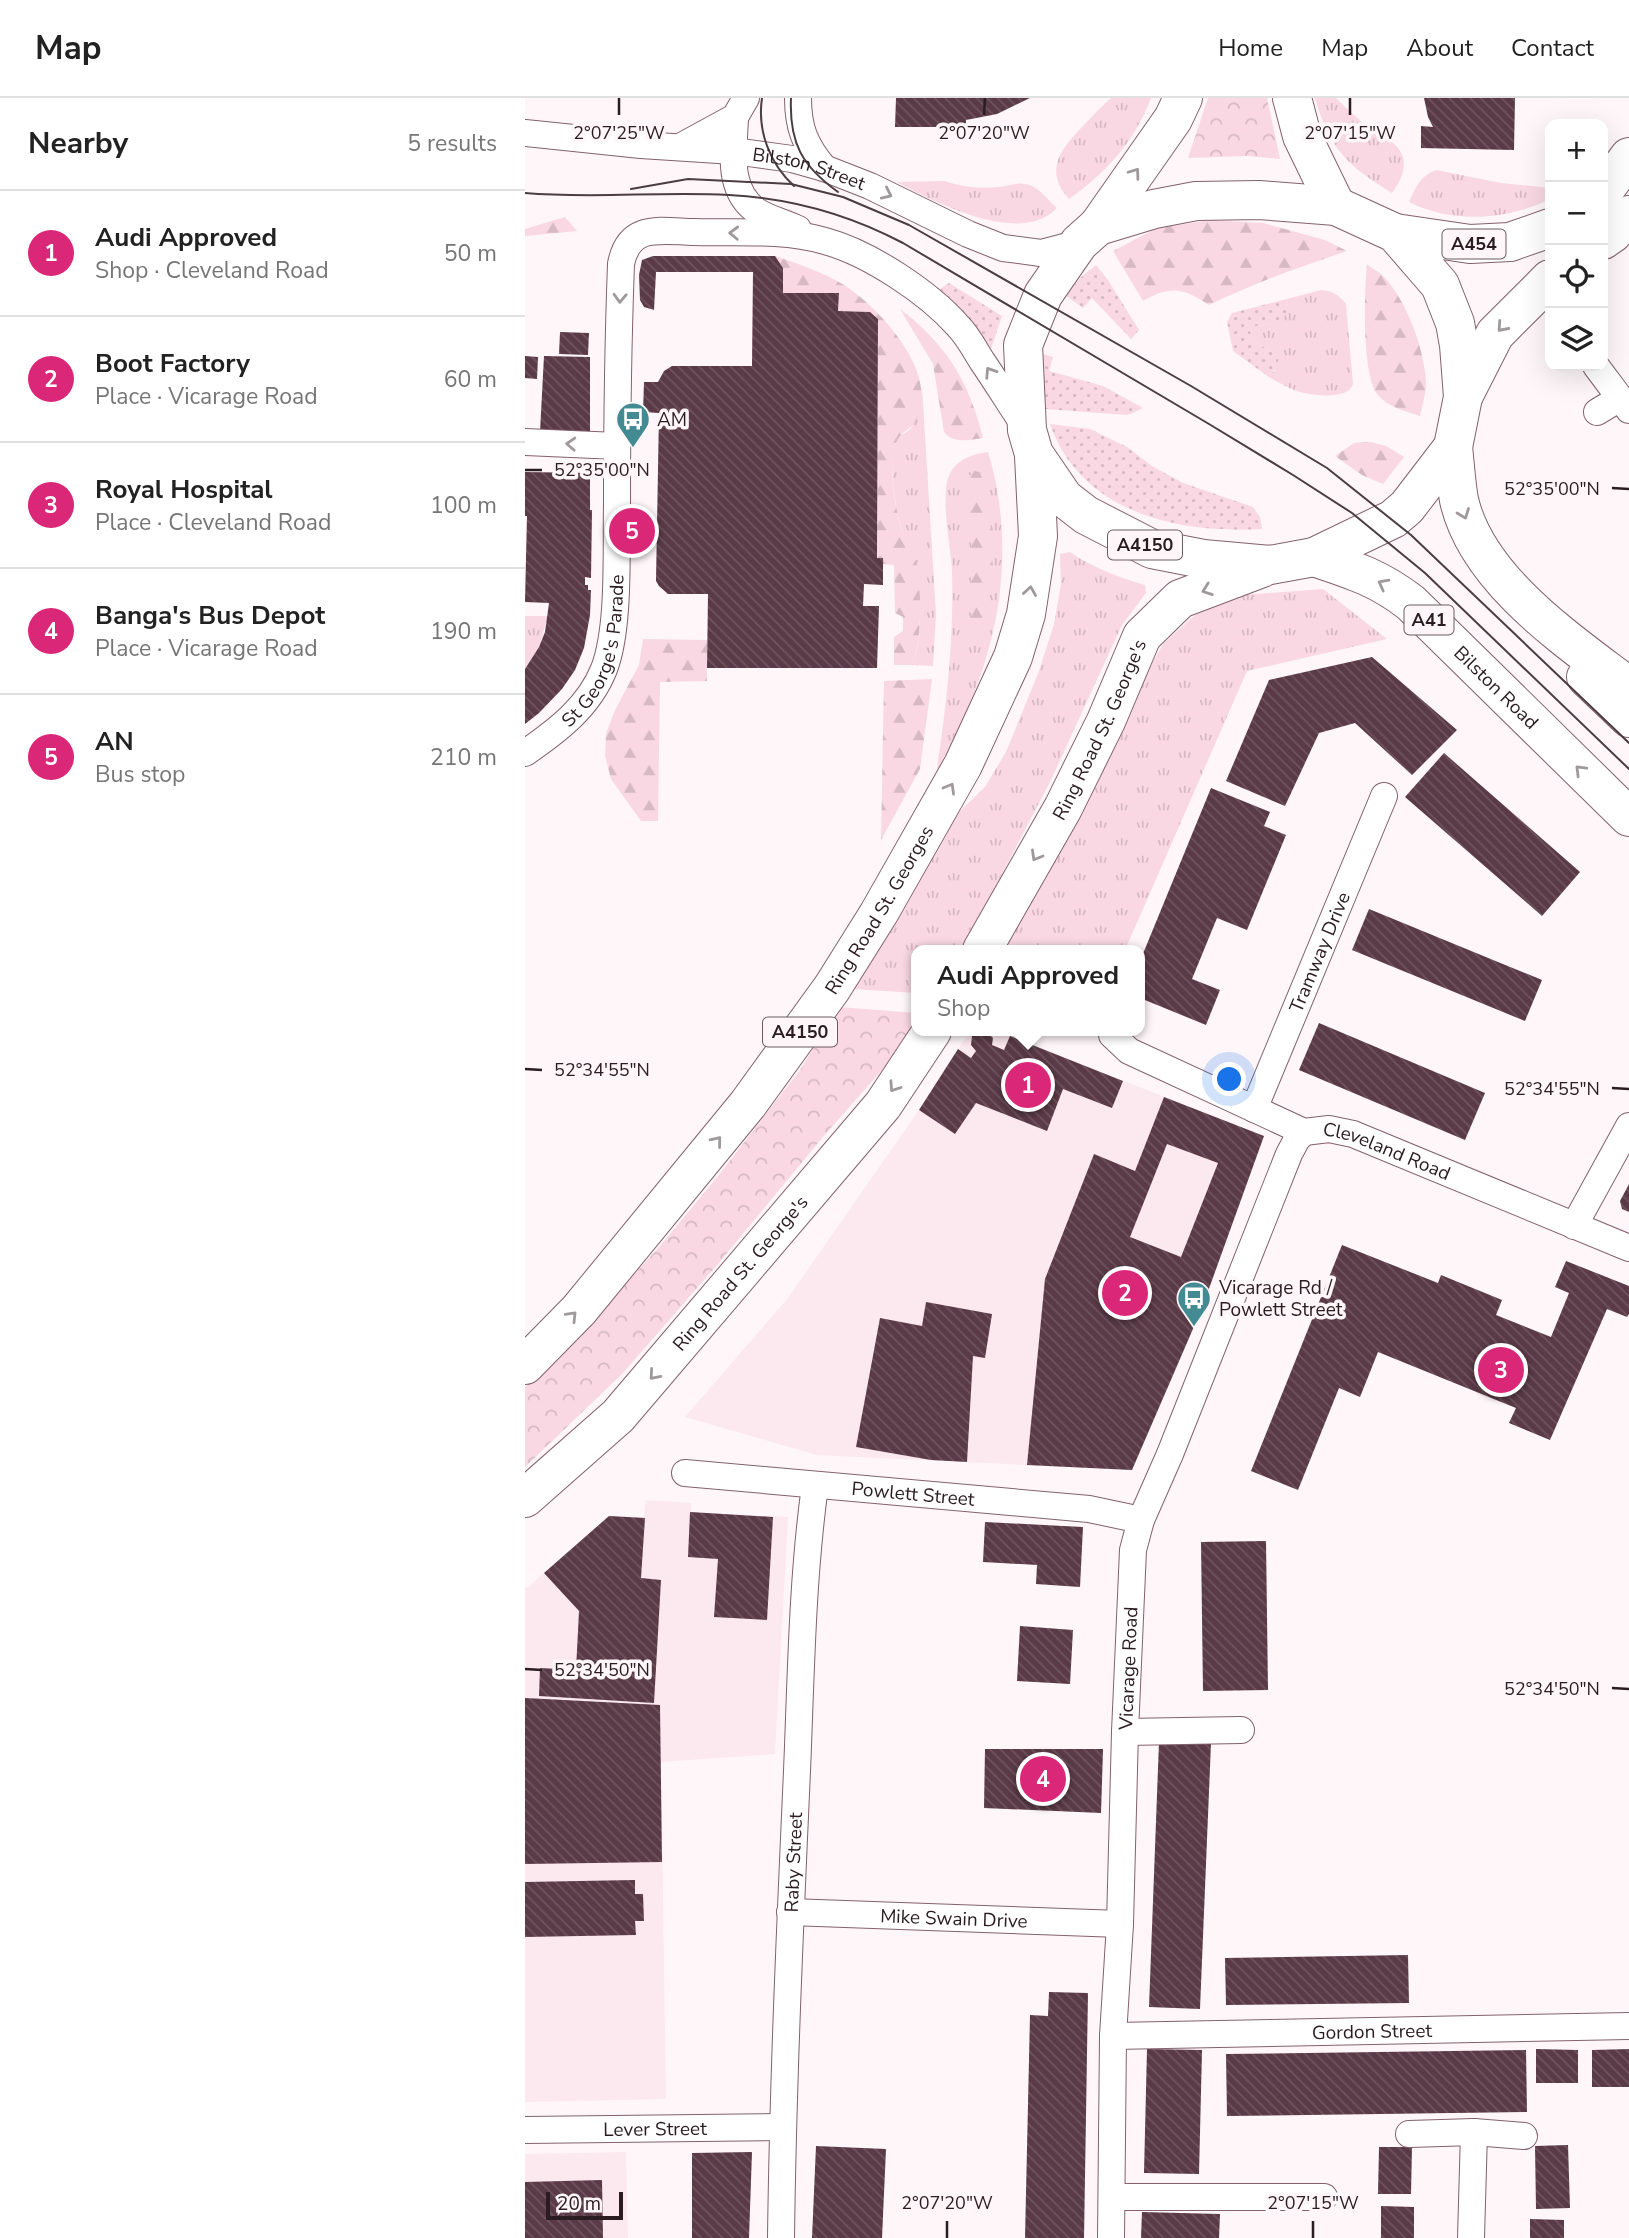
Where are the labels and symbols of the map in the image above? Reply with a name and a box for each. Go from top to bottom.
text: 2°07'25"W [573,121,665,145]
text: 2°07'20"W [938,121,1030,145]
text: 2°07'15"W [1304,121,1396,145]
street label: Bilston Street [751,142,869,197]
one-way arrow [1127,168,1140,181]
one-way arrow [880,186,892,200]
one-way arrow [728,225,738,241]
road number: A454 [1443,230,1506,258]
one-way arrow [612,292,627,303]
one-way arrow [1498,319,1510,332]
one-way arrow [985,367,998,380]
bus stop icon: AM [614,400,652,449]
place label: AM [657,407,687,433]
one-way arrow [565,436,576,451]
text: 52°35'00"N [554,458,650,482]
text: 52°35'00"N [1504,477,1600,501]
pin: 5 [609,505,655,557]
one-way arrow [1456,507,1470,519]
road number: A4150 [1108,530,1182,560]
street label: St George's Parade [556,574,631,733]
one-way arrow [1378,579,1391,592]
one-way arrow [1201,581,1213,595]
one-way arrow [1022,585,1037,597]
road number: A41 [1405,606,1453,634]
street label: Ring Road St. George's [1047,635,1153,825]
street label: Bilston Road [1448,640,1544,735]
one-way arrow [1576,765,1589,778]
one-way arrow [942,783,955,795]
street label: Ring Road St. Georges [819,821,940,1000]
one-way arrow [1031,849,1044,861]
street label: Tramway Drive [1283,888,1357,1017]
road number: A4150 [763,1017,837,1046]
text: 52°34'55"N [554,1058,650,1082]
pin: 1 [1005,1059,1051,1111]
your location [1212,1062,1246,1096]
text: 52°34'55"N [1504,1077,1600,1101]
one-way arrow [890,1080,903,1093]
street label: Cleveland Road [1321,1116,1454,1187]
one-way arrow [709,1136,722,1148]
street label: Ring Road St. George's [667,1190,814,1357]
pin: 2 [1102,1267,1148,1319]
place label: Vicarage Rd / Powlett Street [1218,1275,1343,1323]
bus stop icon: Vicarage Rd / Powlett Street [1175,1279,1213,1328]
one-way arrow [564,1311,577,1324]
pin: 3 [1478,1344,1524,1396]
one-way arrow [650,1366,662,1379]
street label: Powlett Street [850,1476,976,1513]
street label: Vicarage Road [1113,1606,1144,1732]
text: 52°34'50"N [554,1658,650,1682]
text: 52°34'50"N [1504,1677,1600,1701]
pin: 4 [1020,1753,1066,1805]
street label: Raby Street [779,1811,809,1913]
street label: Mike Swain Drive [880,1903,1028,1935]
street label: Gordon Street [1312,2018,1433,2046]
street label: Lever Street [603,2116,707,2143]
scale bar [546,2189,623,2221]
text: 2°07'20"W [901,2191,993,2215]
text: 2°07'15"W [1267,2191,1359,2215]

